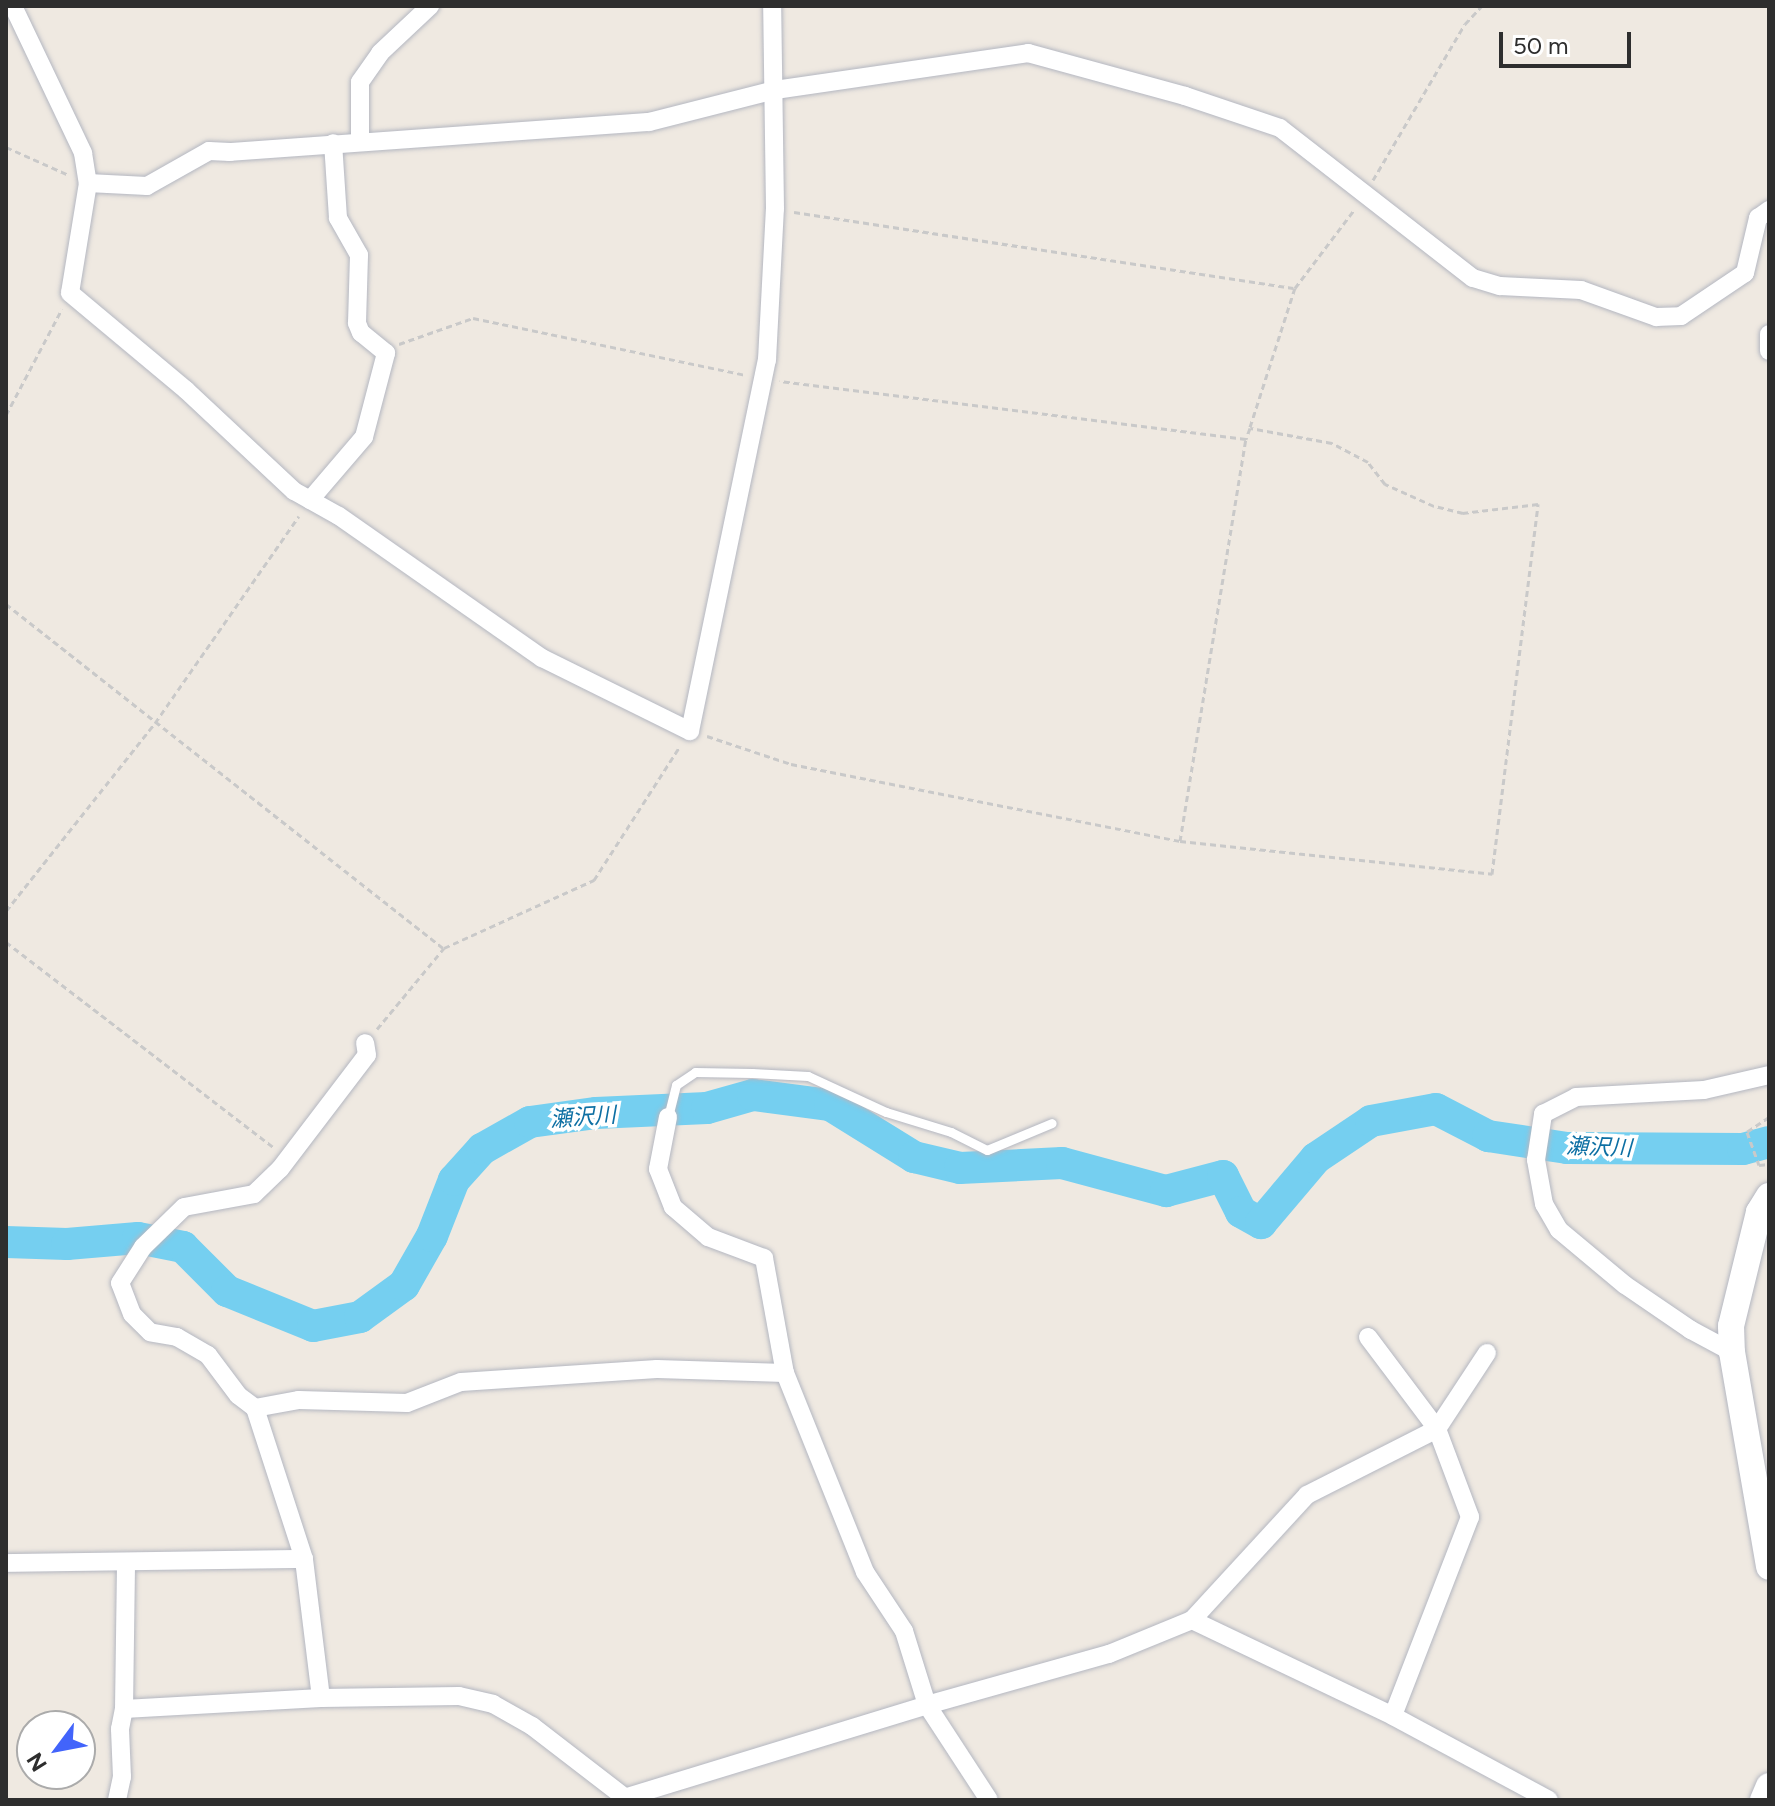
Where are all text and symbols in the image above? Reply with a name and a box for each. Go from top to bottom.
scale bar [1503,16,1635,66]
text: 50 m [1513,31,1569,60]
water label: 瀬沢川 [549,1102,617,1132]
water label: 瀬沢川 [1566,1133,1632,1161]
north arrow [16,1710,96,1790]
text: N [21,1748,53,1776]

